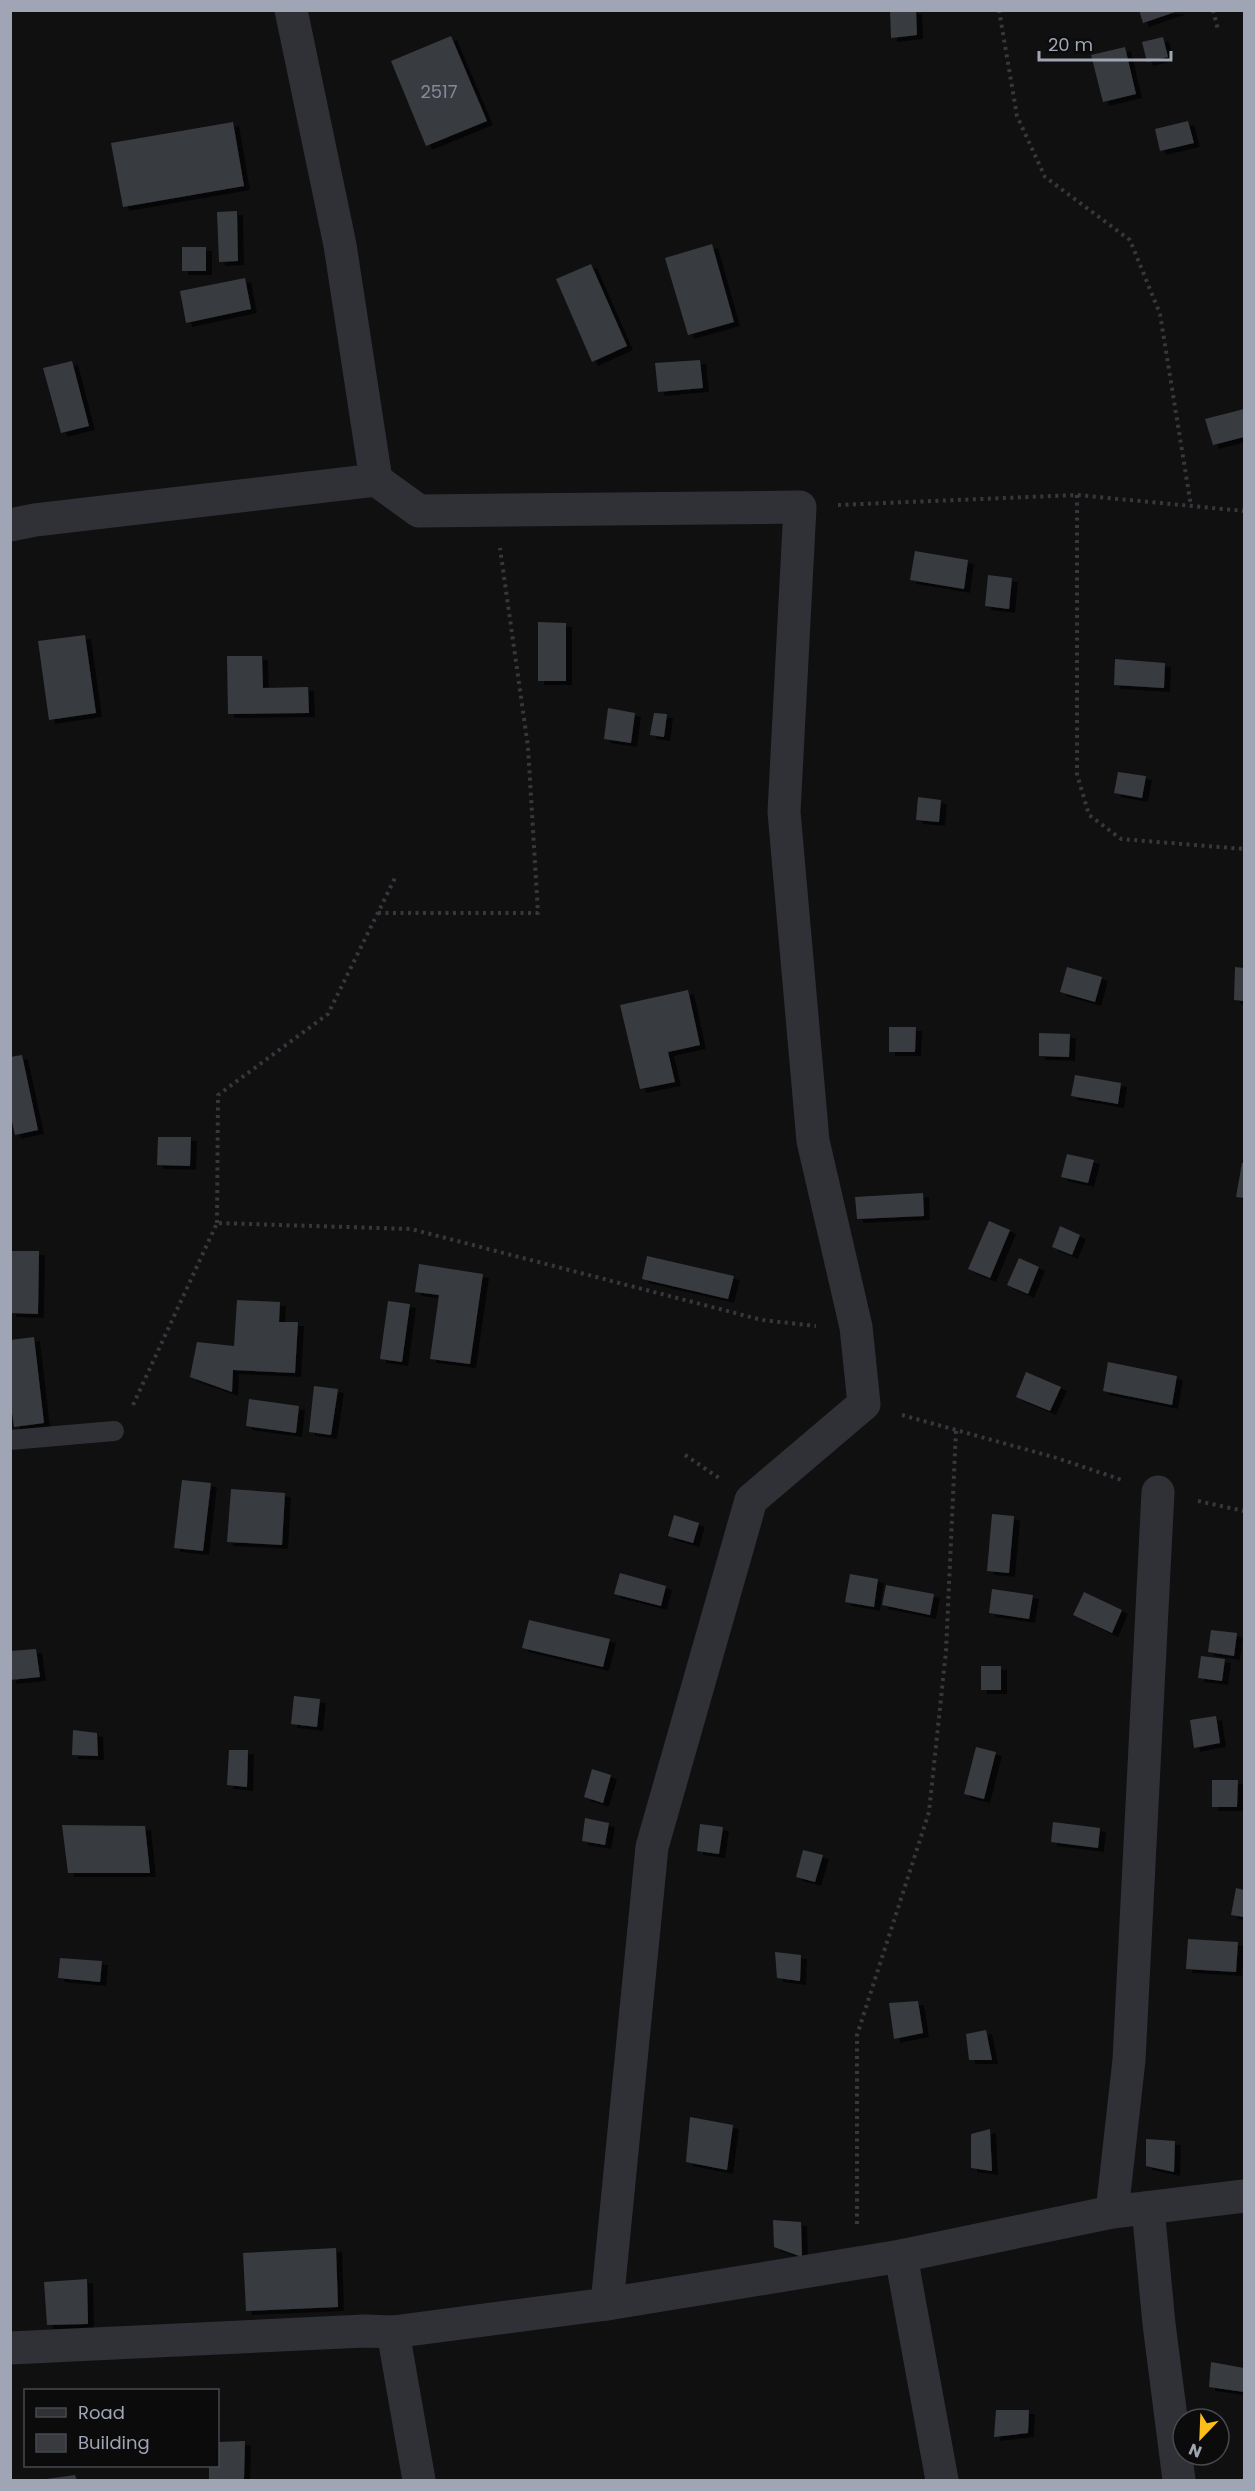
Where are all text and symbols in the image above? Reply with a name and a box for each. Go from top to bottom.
scale bar [1039,24,1171,62]
text: 20 m [1048,32,1093,57]
house number: 2517 [420,79,458,104]
legend [24,2389,219,2467]
text: Road [78,2400,125,2425]
north arrow [1171,2407,1231,2467]
text: Building [78,2430,150,2455]
text: N [1185,2437,1205,2463]

